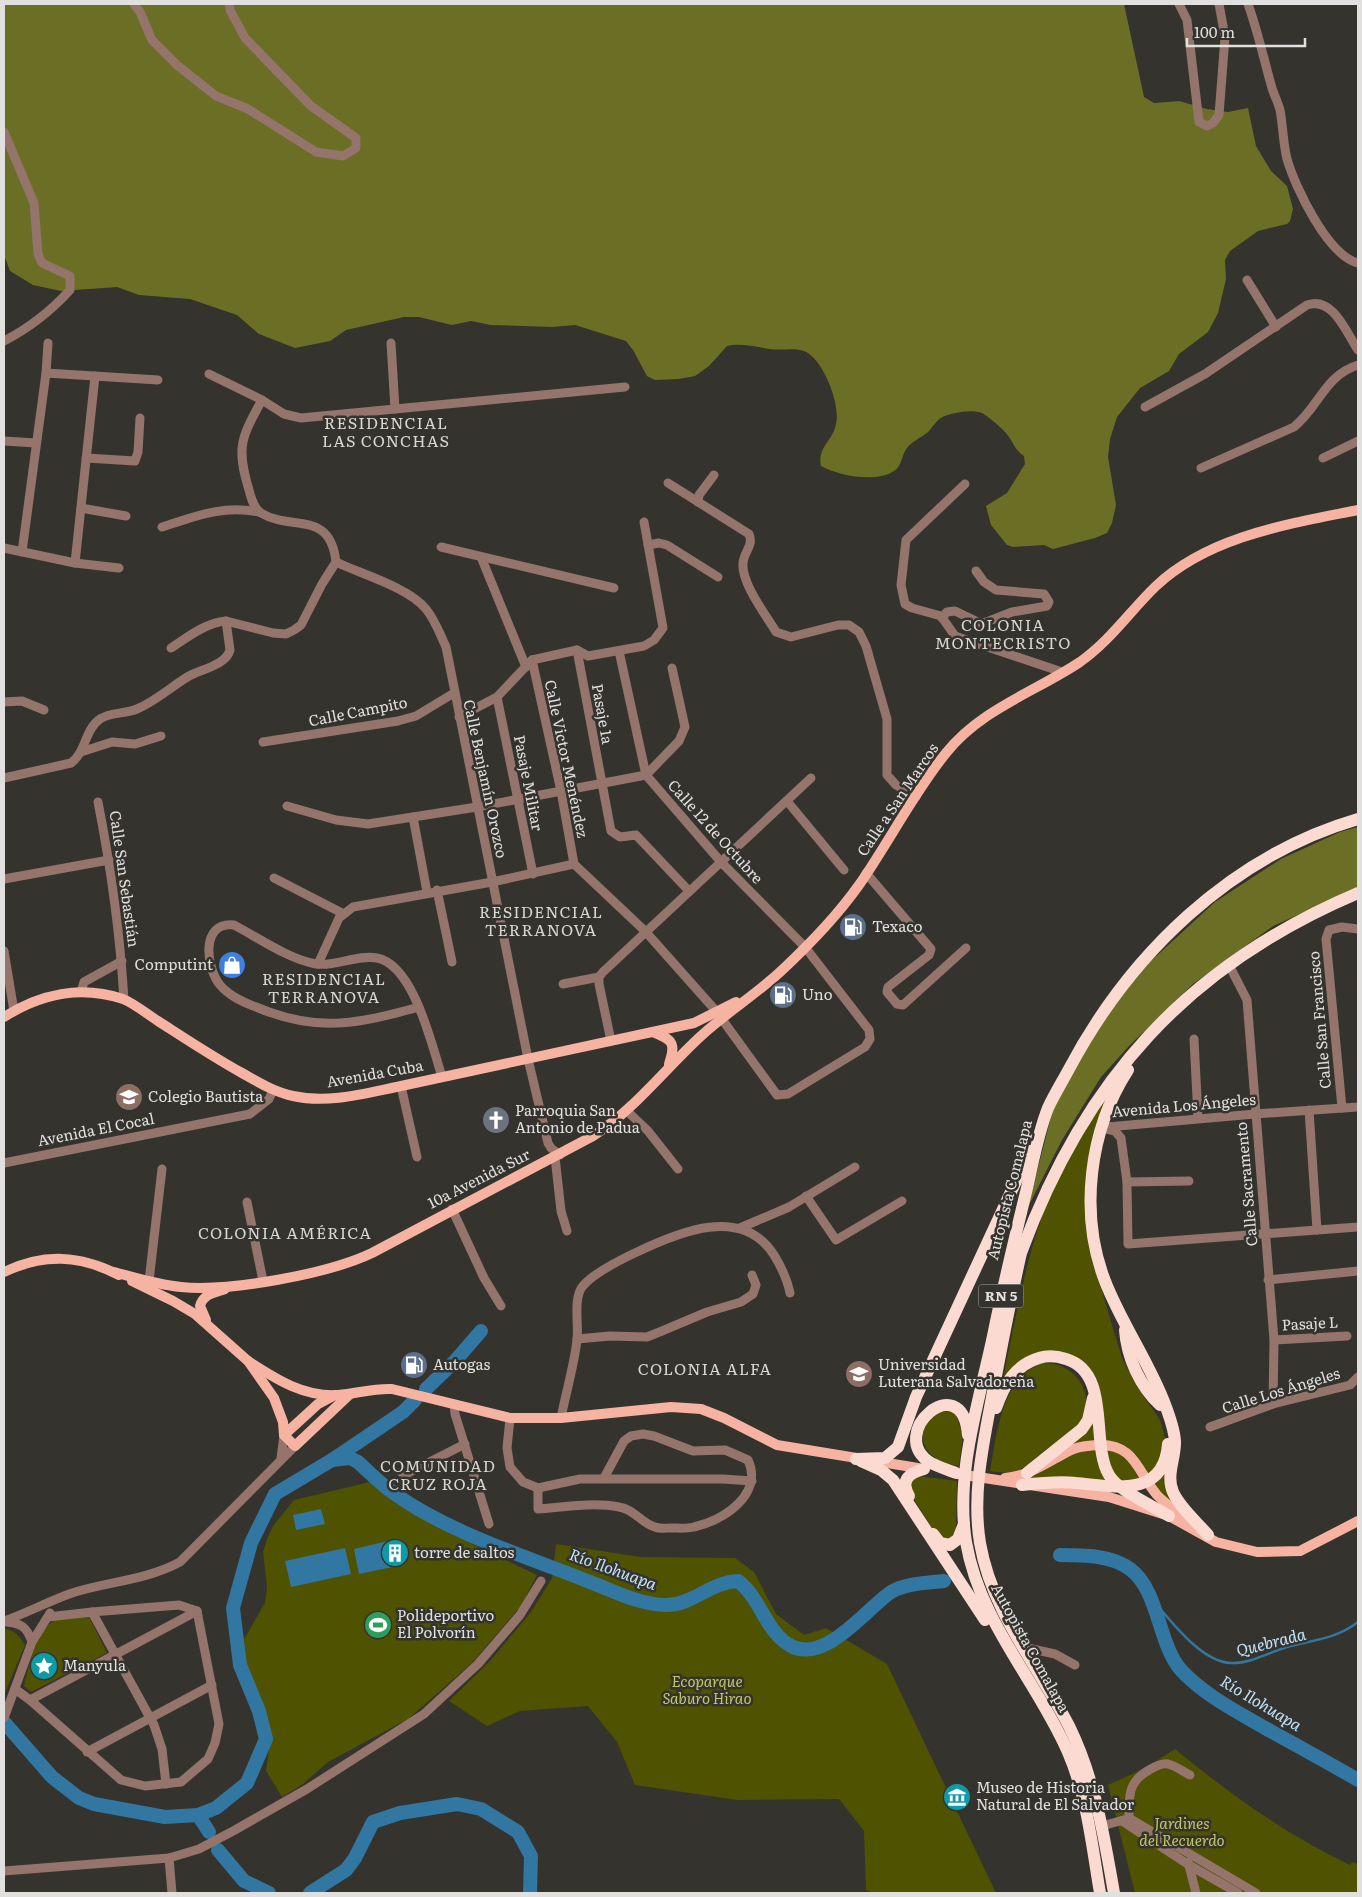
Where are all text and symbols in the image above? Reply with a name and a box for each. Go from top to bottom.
scale bar [1187,15,1304,47]
text: 100 m [1194,20,1235,43]
district label: RESIDENCIAL LAS CONCHAS [322,410,450,452]
district label: COLONIA MONTECRISTO [935,612,1071,654]
street label: Calle Victor Menéndez [539,678,595,840]
street label: Pasaje 1a [587,682,620,747]
street label: Calle Campito [306,690,409,731]
street label: Calle Benjamín Orozco [458,697,515,860]
street label: Pasaje Militar [509,733,550,833]
street label: Calle a San Marcos [850,738,943,860]
street label: Calle 12 de Octubre [663,774,769,888]
street label: Calle San Sebastián [105,809,146,949]
district label: RESIDENCIAL TERRANOVA [479,899,603,941]
fuel station icon: Texaco [838,912,868,942]
place label: Texaco [872,914,923,937]
shop icon: Computint [217,950,247,980]
street label: Calle San Francisco [1301,950,1336,1090]
place label: Computint [135,952,213,975]
district label: RESIDENCIAL TERRANOVA [262,966,386,1008]
fuel station icon: Uno [768,980,798,1010]
place label: Uno [802,982,833,1005]
street label: Avenida Cuba [325,1053,426,1092]
school or university icon: Colegio Bautista [114,1082,144,1112]
place label: Colegio Bautista [148,1084,264,1107]
street label: Avenida Los Ángeles [1111,1087,1257,1122]
place label: Parroquia San Antonio de Padua [515,1098,641,1138]
church icon: Parroquia San Antonio de Padua [481,1105,511,1135]
street label: Avenida El Cocal [35,1106,156,1151]
street label: Autopista Comalapa [980,1116,1037,1262]
street label: Calle Sacramento [1229,1121,1262,1247]
street label: 10a Avenida Sur [423,1142,534,1213]
district label: COLONIA AMÉRICA [198,1220,372,1244]
road number: RN 5 [978,1284,1024,1308]
street label: Pasaje L [1281,1310,1339,1335]
fuel station icon: Autogas [399,1350,429,1380]
place label: Autogas [433,1352,490,1375]
place label: Universidad Luterana Salvadoreña [878,1352,1035,1392]
district label: COLONIA ALFA [638,1356,772,1380]
school or university icon: Universidad Luterana Salvadoreña [844,1359,874,1389]
street label: Calle Los Ángeles [1219,1361,1343,1418]
district label: COMUNIDAD CRUZ ROJA [380,1453,496,1495]
building icon: torre de saltos [380,1538,410,1568]
place label: torre de saltos [414,1540,515,1563]
water label: Río Ilohuapa [566,1541,661,1595]
street label: Autopista Comalapa [986,1579,1077,1717]
place label: Polideportivo El Polvorín [397,1603,494,1643]
sports icon: Polideportivo El Polvorín [363,1610,393,1640]
water label: Quebrada [1233,1621,1309,1661]
place icon: Manyula [29,1651,59,1681]
place label: Manyula [63,1653,127,1676]
water label: Río Ilohuapa [1216,1668,1308,1736]
park label: Ecoparque Saburo Hirao [663,1669,751,1709]
place label: Museo de Historia Natural de El Salvador [976,1775,1134,1815]
museum icon: Museo de Historia Natural de El Salvador [942,1782,972,1812]
park label: Jardines del Recuerdo [1139,1811,1225,1851]

